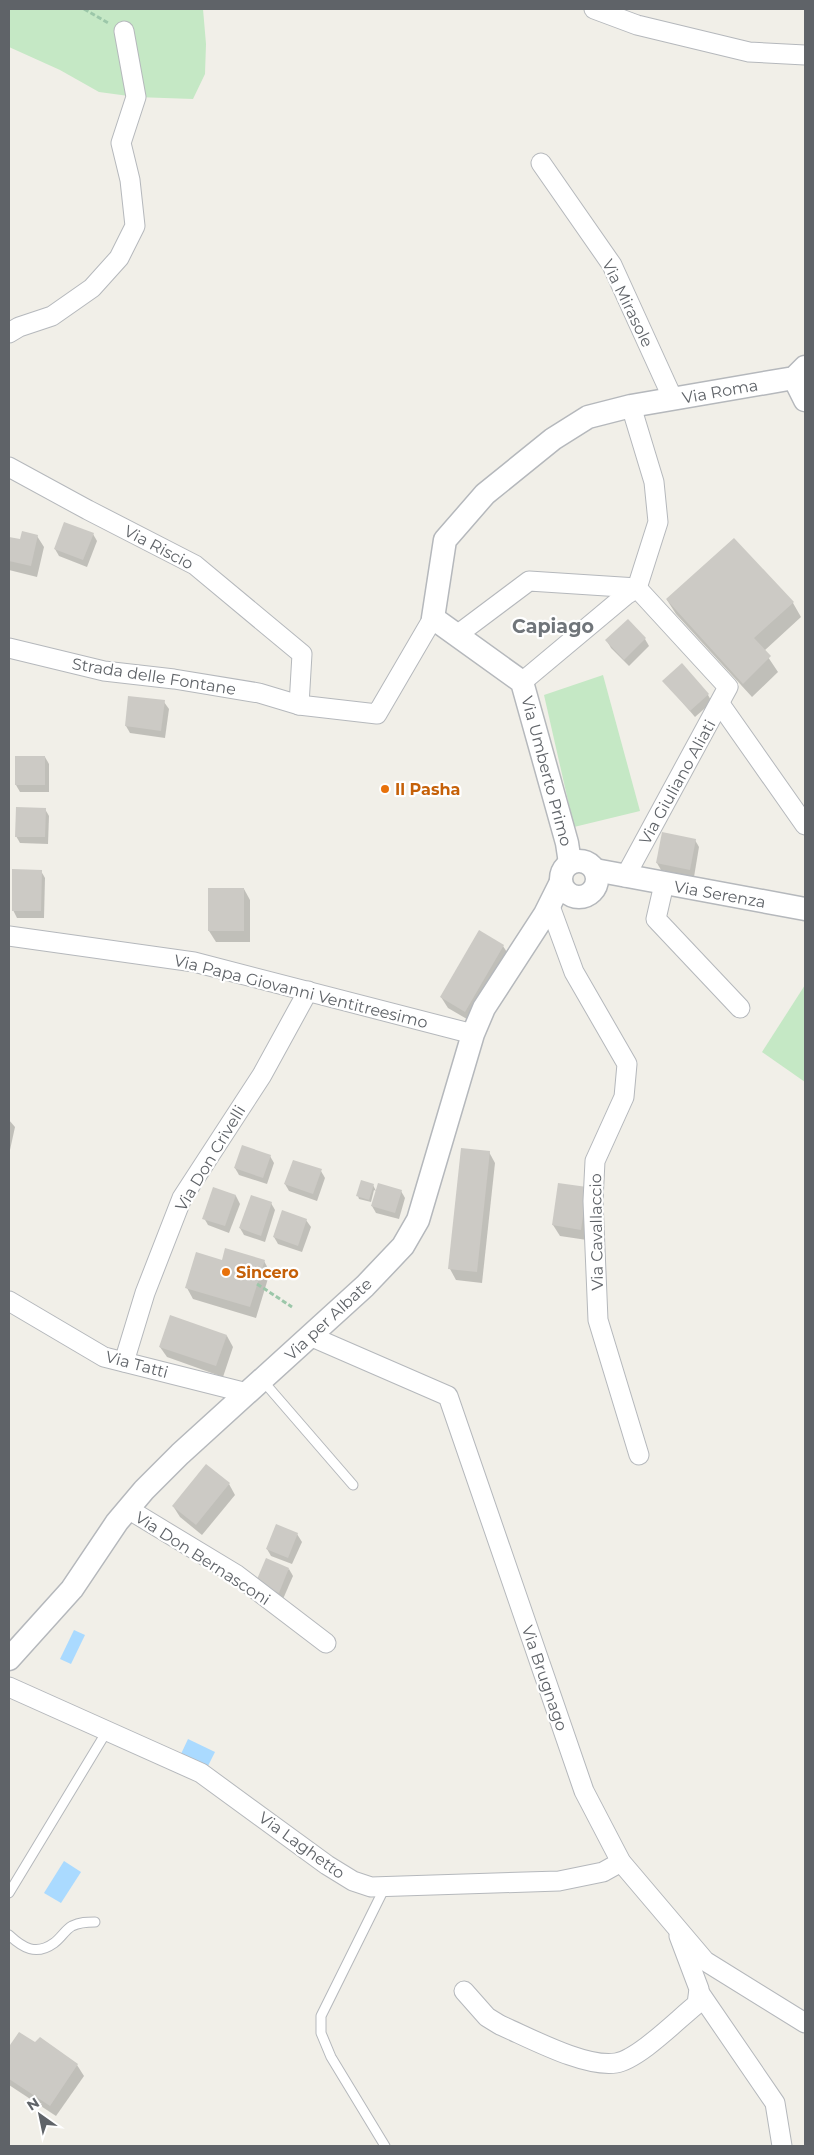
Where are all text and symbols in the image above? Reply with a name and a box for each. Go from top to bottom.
street label: Via Mirasole [598,256,657,350]
street label: Via Roma [681,375,760,408]
street label: Via Riscio [121,521,197,574]
district label: Capiago [512,615,594,638]
street label: Strada delle Fontane [71,654,237,699]
street label: Via Umberto Primo [517,694,576,848]
street label: Via Giuliano Aliati [635,717,720,848]
place label: Il Pasha [395,780,460,799]
marker: Il Pasha [379,783,391,795]
street label: Via Serenza [673,877,767,912]
street label: Via Papa Giovanni Ventitreesimo [172,951,430,1032]
street label: Via Don Crivelli [171,1102,249,1215]
street label: Via Cavallaccio [586,1173,607,1291]
place label: Sincero [236,1263,299,1282]
marker: Sincero [220,1266,232,1278]
street label: Via per Albate [281,1274,376,1364]
street label: Via Tatti [103,1347,170,1382]
street label: Via Don Bernasconi [132,1508,274,1609]
street label: Via Brugnago [518,1623,571,1733]
street label: Via Laghetto [255,1808,348,1883]
north arrow [15,2090,65,2140]
text: N [23,2093,43,2115]

